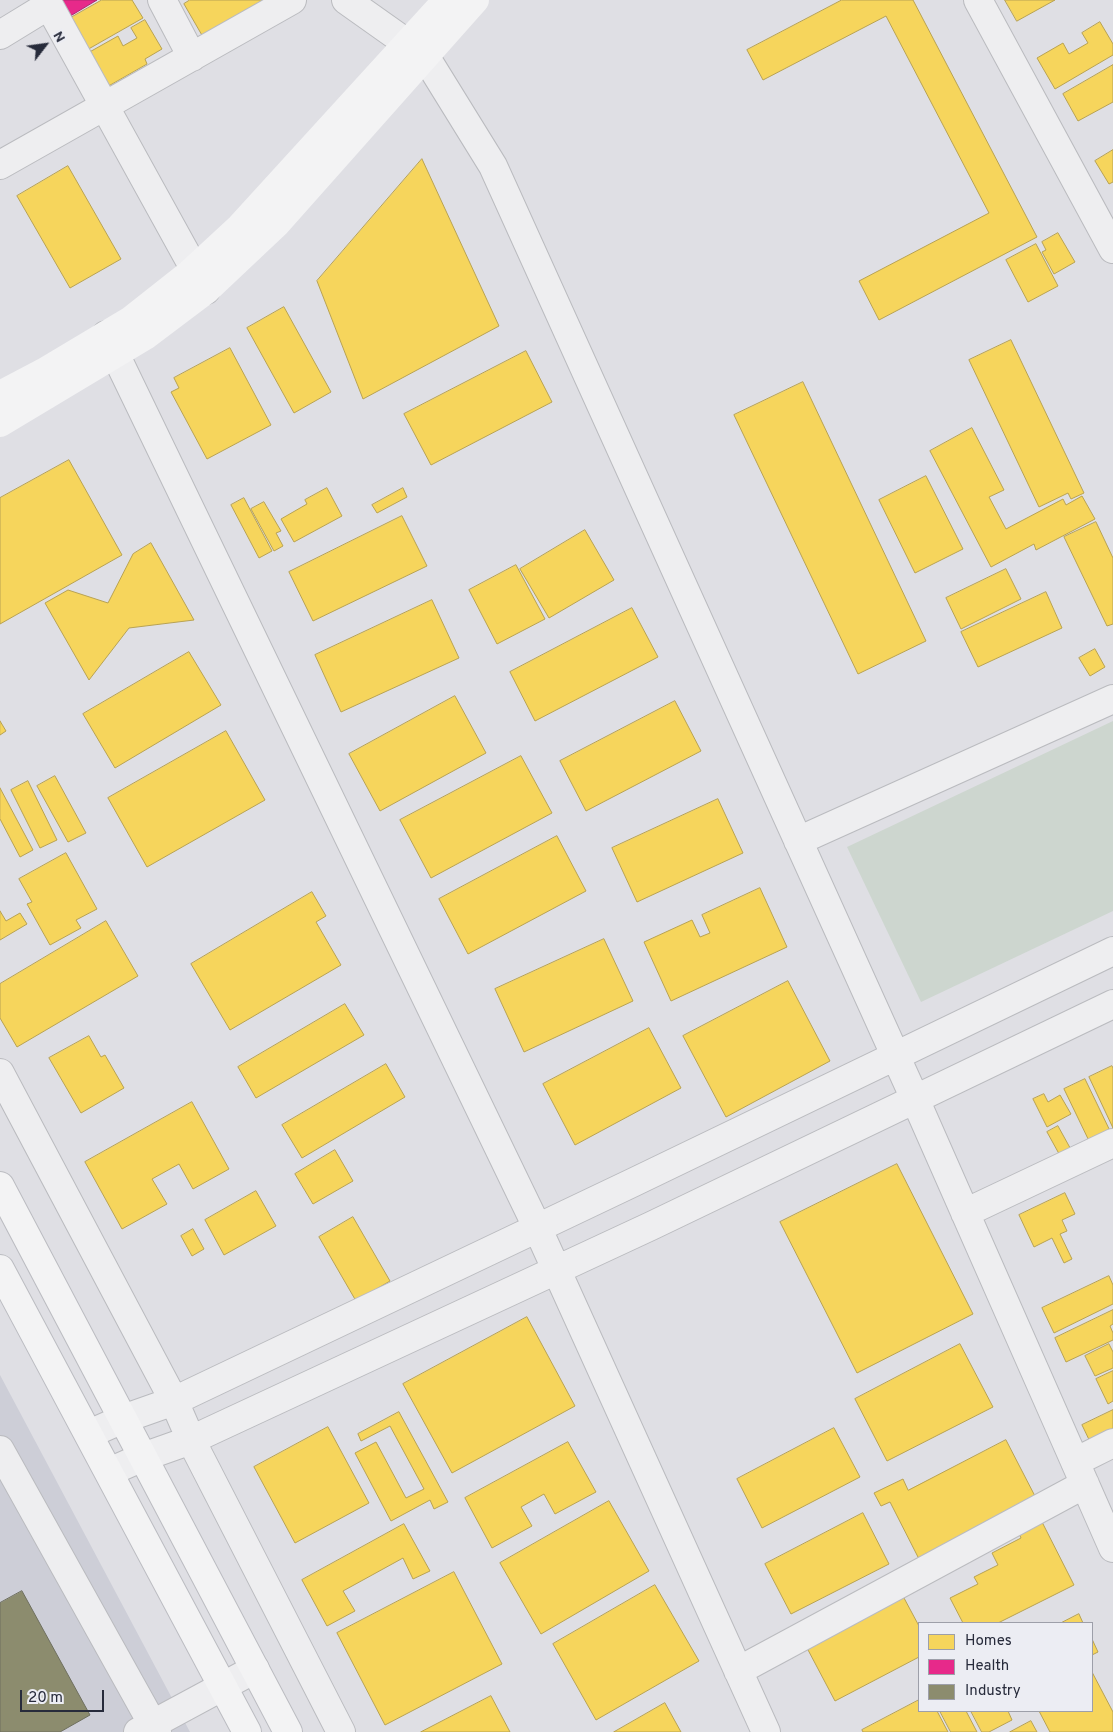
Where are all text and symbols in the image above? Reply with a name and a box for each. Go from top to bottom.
north arrow [20,20,70,70]
text: N [49,29,68,46]
legend [918,1622,1093,1712]
text: Homes [965,1632,1012,1651]
text: Health [965,1657,1009,1676]
scale bar [22,1680,106,1712]
text: Industry [965,1682,1021,1701]
text: 20 m [28,1689,63,1708]

